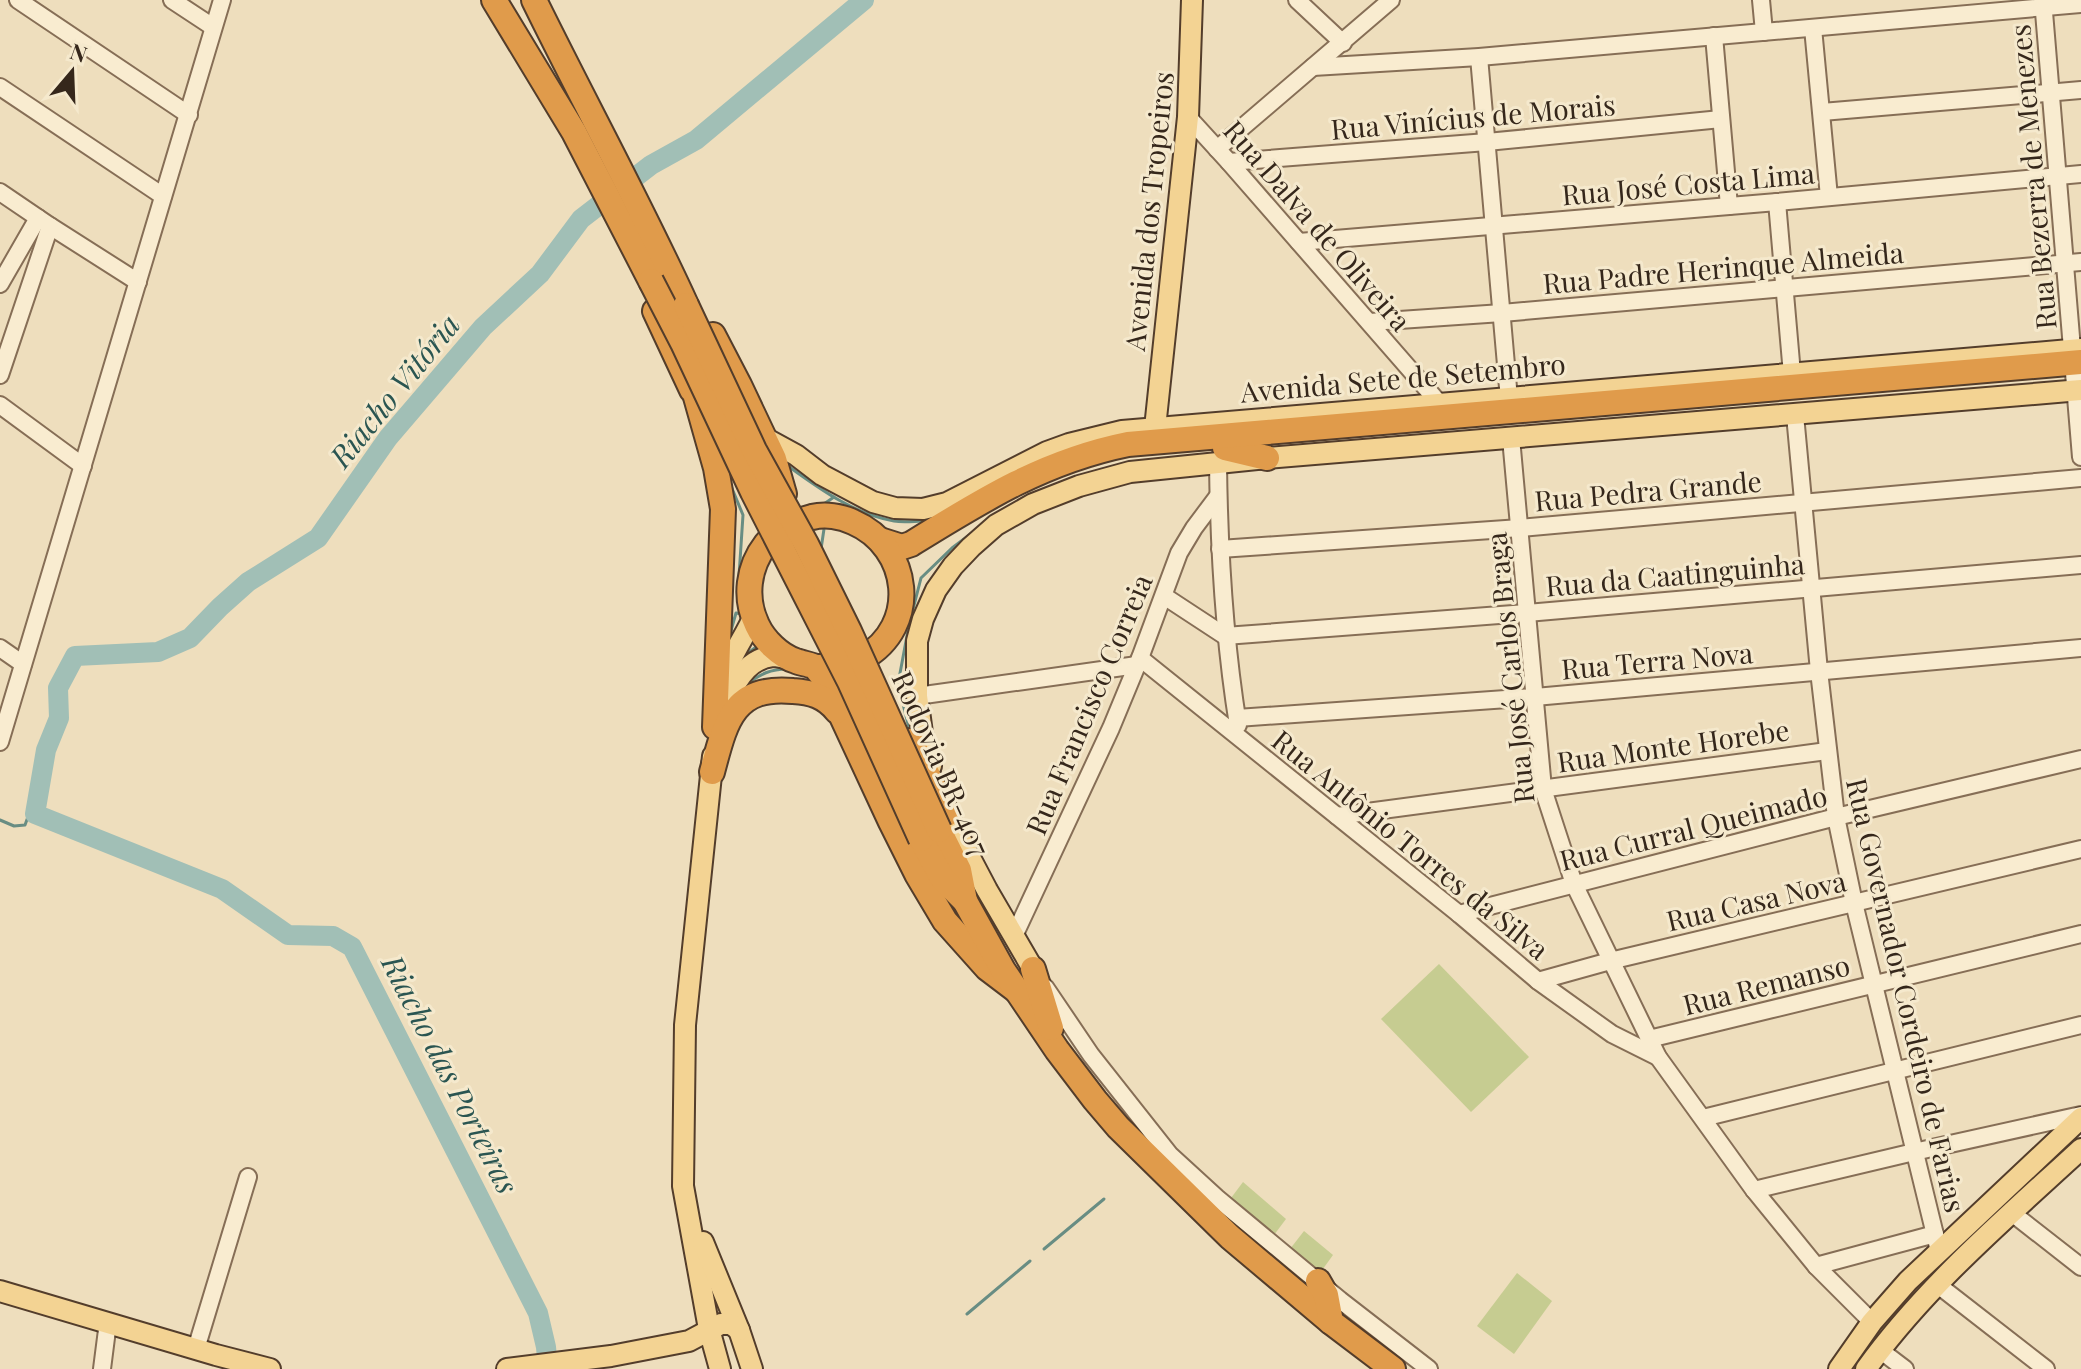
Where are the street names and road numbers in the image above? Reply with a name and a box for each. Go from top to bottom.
street label: Rua Bezerra de Menezes [2000,23,2064,331]
street label: Avenida dos Tropeiros [1115,70,1181,353]
street label: Rua Vinícius de Morais [1329,85,1617,147]
street label: Rua Dalva de Oliveira [1216,112,1420,338]
street label: Rua José Costa Lima [1560,154,1816,212]
street label: Rua Padre Herinque Almeida [1541,233,1905,301]
street label: Avenida Sete de Setembro [1238,344,1567,410]
street label: Rua Pedra Grande [1533,462,1763,518]
street label: Rua José Carlos Braga [1476,531,1542,805]
street label: Rua da Caatinguinha [1544,544,1806,604]
street label: Rua Francisco Correia [1016,568,1160,840]
street label: Rua Terra Nova [1560,633,1754,687]
street label: Rodovia BR-407 [885,665,1000,862]
street label: Rua Monte Horebe [1555,710,1791,780]
street label: Rua Antônio Torres da Silva [1265,721,1557,967]
street label: Rua Governador Cordeiro de Farias [1839,774,1975,1216]
street label: Rua Curral Queimado [1556,776,1830,878]
street label: Rua Casa Nova [1663,861,1849,939]
street label: Rua Remanso [1679,945,1853,1023]

